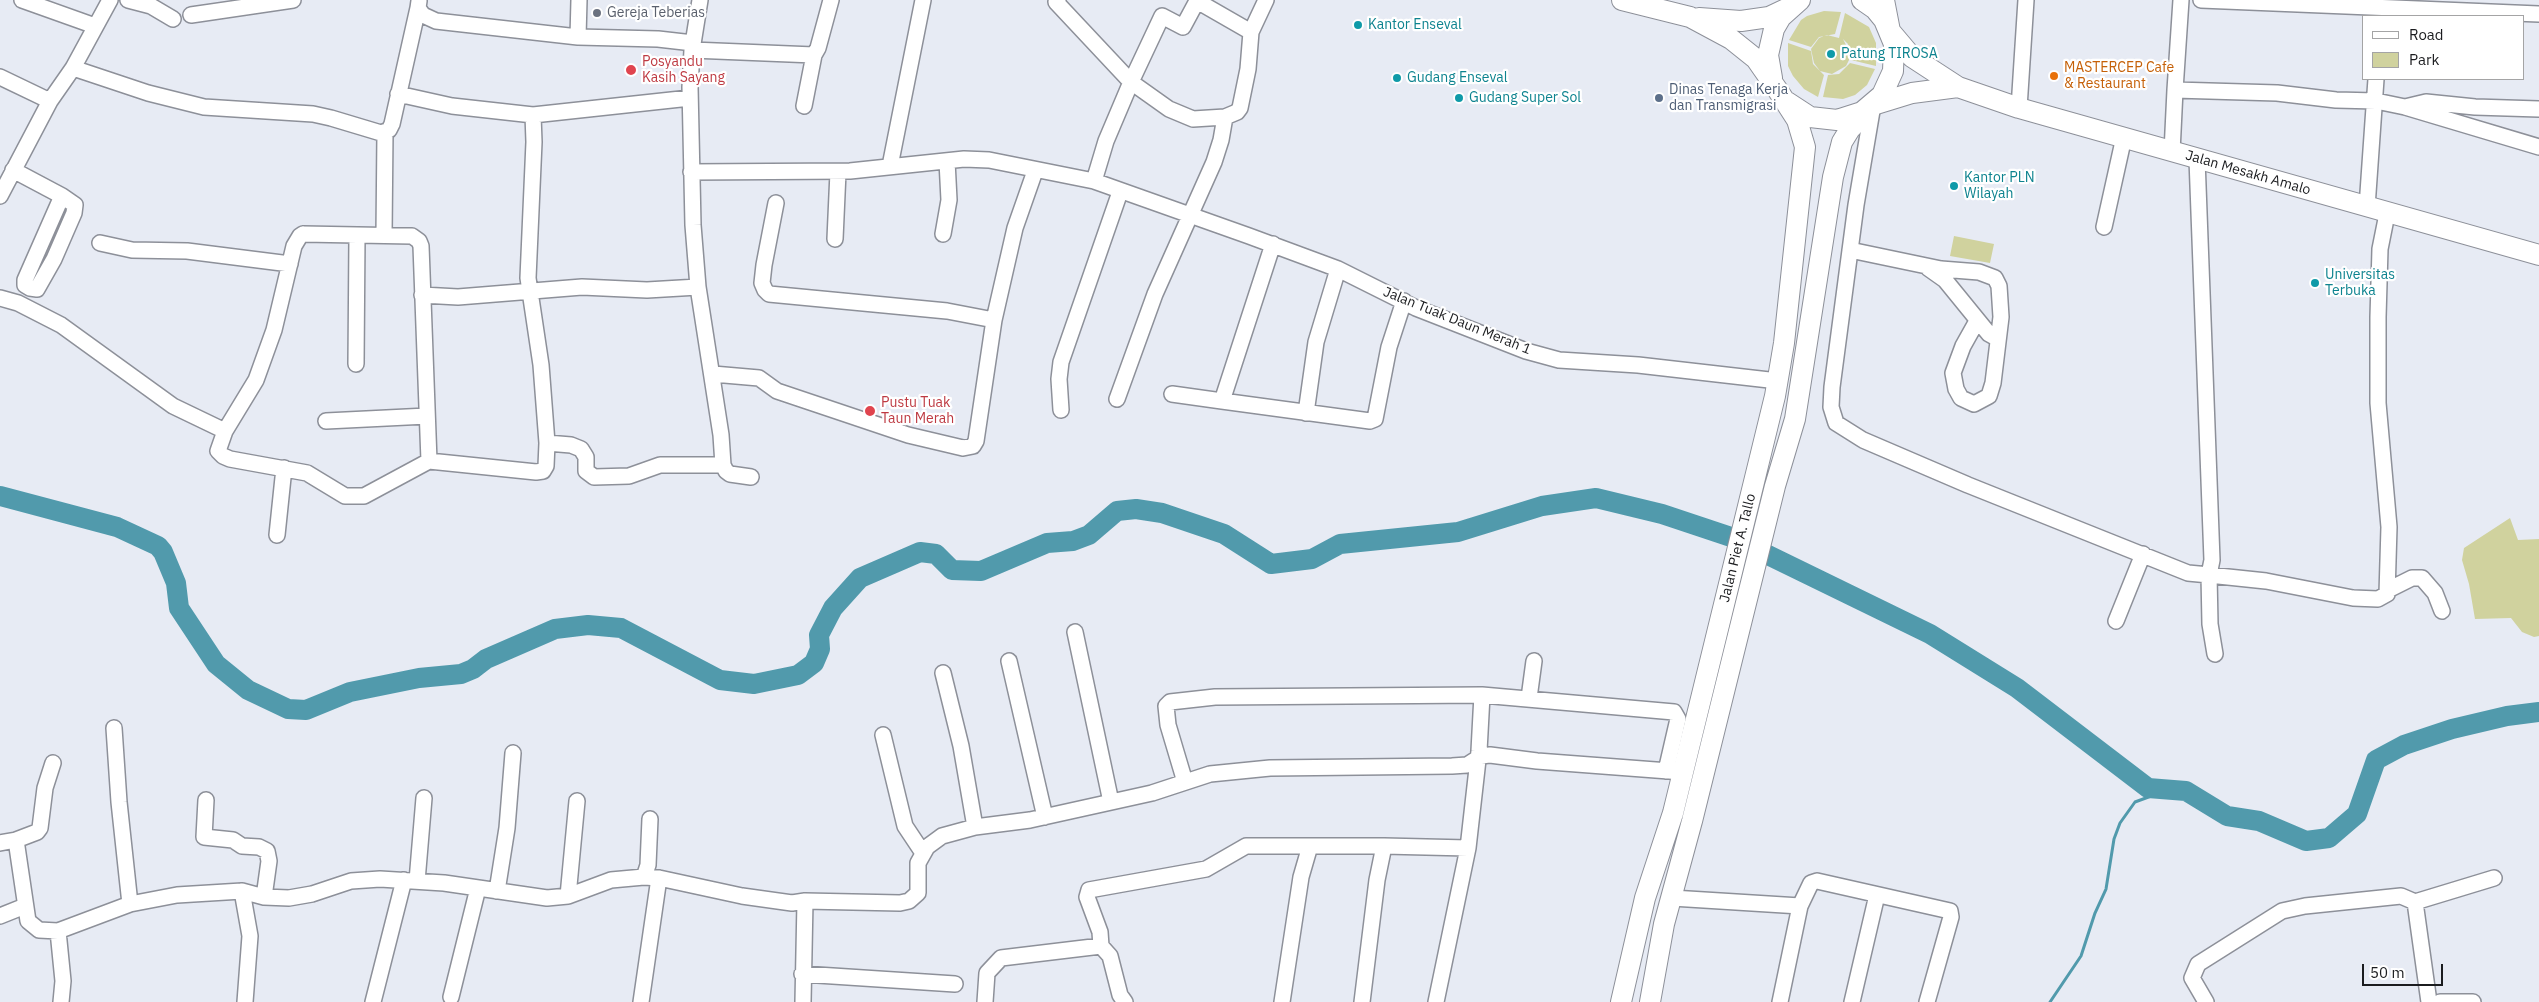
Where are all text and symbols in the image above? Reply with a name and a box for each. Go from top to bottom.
place label: Gereja Teberias [607,5,705,21]
marker: Gereja Teberias [591,7,603,19]
legend [2362,15,2524,80]
place label: Kantor Enseval [1368,17,1462,33]
marker: Kantor Enseval [1352,19,1364,31]
text: Road [2409,25,2444,44]
place label: Patung TIROSA [1841,46,1938,62]
marker: Patung TIROSA [1825,48,1837,60]
text: Park [2409,50,2439,69]
place label: Posyandu Kasih Sayang [642,54,725,86]
place label: MASTERCEP Cafe & Restaurant [2064,60,2174,92]
marker: Posyandu Kasih Sayang [624,63,638,77]
place label: Gudang Enseval [1407,70,1507,86]
marker: MASTERCEP Cafe & Restaurant [2048,70,2060,82]
marker: Gudang Enseval [1391,72,1403,84]
place label: Dinas Tenaga Kerja dan Transmigrasi [1669,82,1788,114]
place label: Gudang Super Sol [1469,90,1581,106]
marker: Gudang Super Sol [1453,92,1465,104]
marker: Dinas Tenaga Kerja dan Transmigrasi [1653,92,1665,104]
street label: Jalan Mesakh Amalo [2183,147,2313,199]
place label: Kantor PLN Wilayah [1964,170,2035,202]
marker: Kantor PLN Wilayah [1948,180,1960,192]
place label: Universitas Terbuka [2325,267,2395,300]
marker: Universitas Terbuka [2309,277,2321,289]
street label: Jalan Tuak Daun Merah 1 [1381,284,1533,358]
place label: Pustu Tuak Taun Merah [881,395,954,428]
marker: Pustu Tuak Taun Merah [863,404,877,418]
street label: Jalan Piet A. Tallo [1716,492,1760,604]
scale bar [2364,954,2445,986]
text: 50 m [2370,963,2405,982]

